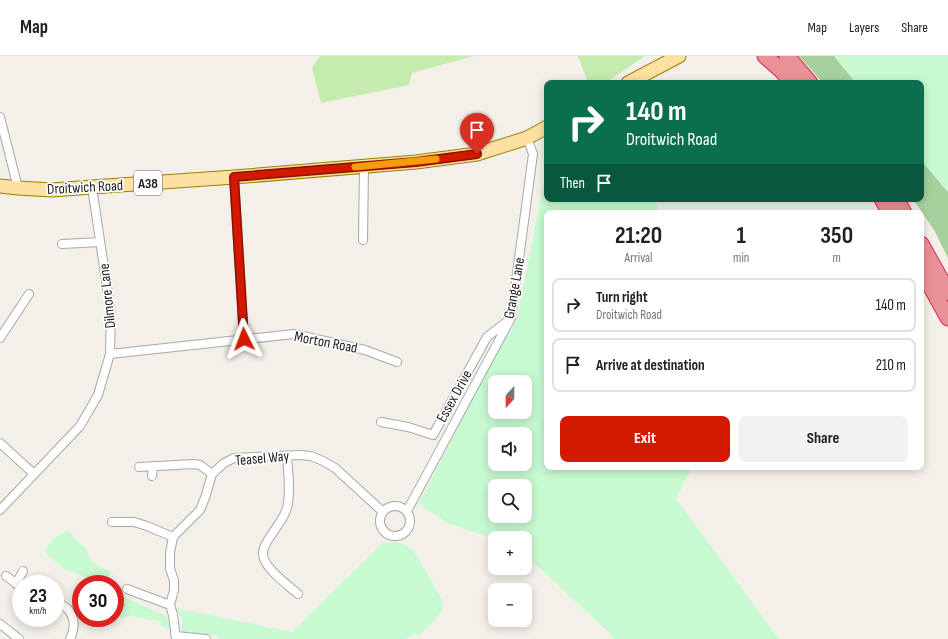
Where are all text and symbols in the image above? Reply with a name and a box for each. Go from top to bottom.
text: Map [20,16,48,39]
text: Map [807,19,827,36]
text: Layers [849,19,879,36]
text: Share [901,19,928,36]
text: 140 m [626,95,687,128]
icon: right [560,96,612,148]
pin [460,113,494,154]
icon: arrive [466,119,488,141]
text: Droitwich Road [626,129,717,150]
road number: A38 [134,171,162,195]
icon: arrive [593,172,615,194]
text: Then [560,174,585,193]
street label: Droitwich Road [47,176,124,199]
text: 21:20 [615,221,662,250]
text: 1 [737,221,746,250]
text: 350 [820,221,853,250]
text: Arrival [625,250,653,266]
text: min [733,250,749,266]
text: m [833,250,841,266]
street label: Grange Lane [500,256,529,320]
street label: Dilmore Lane [95,263,120,329]
text: Turn right [596,288,648,307]
icon: right [562,294,584,316]
text: 140 m [876,296,906,315]
text: Droitwich Road [596,307,662,323]
position arrow [223,318,265,360]
street label: Morton Road [293,327,359,358]
icon: arrive [562,354,584,376]
text: Arrive at destination [596,356,705,375]
text: 210 m [876,356,906,375]
street label: Essex Drive [432,367,477,426]
north arrow [488,375,532,419]
map controls [488,375,532,627]
button: Exit [560,416,730,462]
button: Share [738,416,908,462]
button: sound [488,427,532,471]
street label: Teasel Way [234,447,290,470]
button: search [488,479,532,523]
button: + [488,531,532,575]
speed limit sign: 30 [72,575,124,627]
button: − [488,583,532,627]
text: 23 [29,584,47,608]
text: km/h [29,605,47,617]

